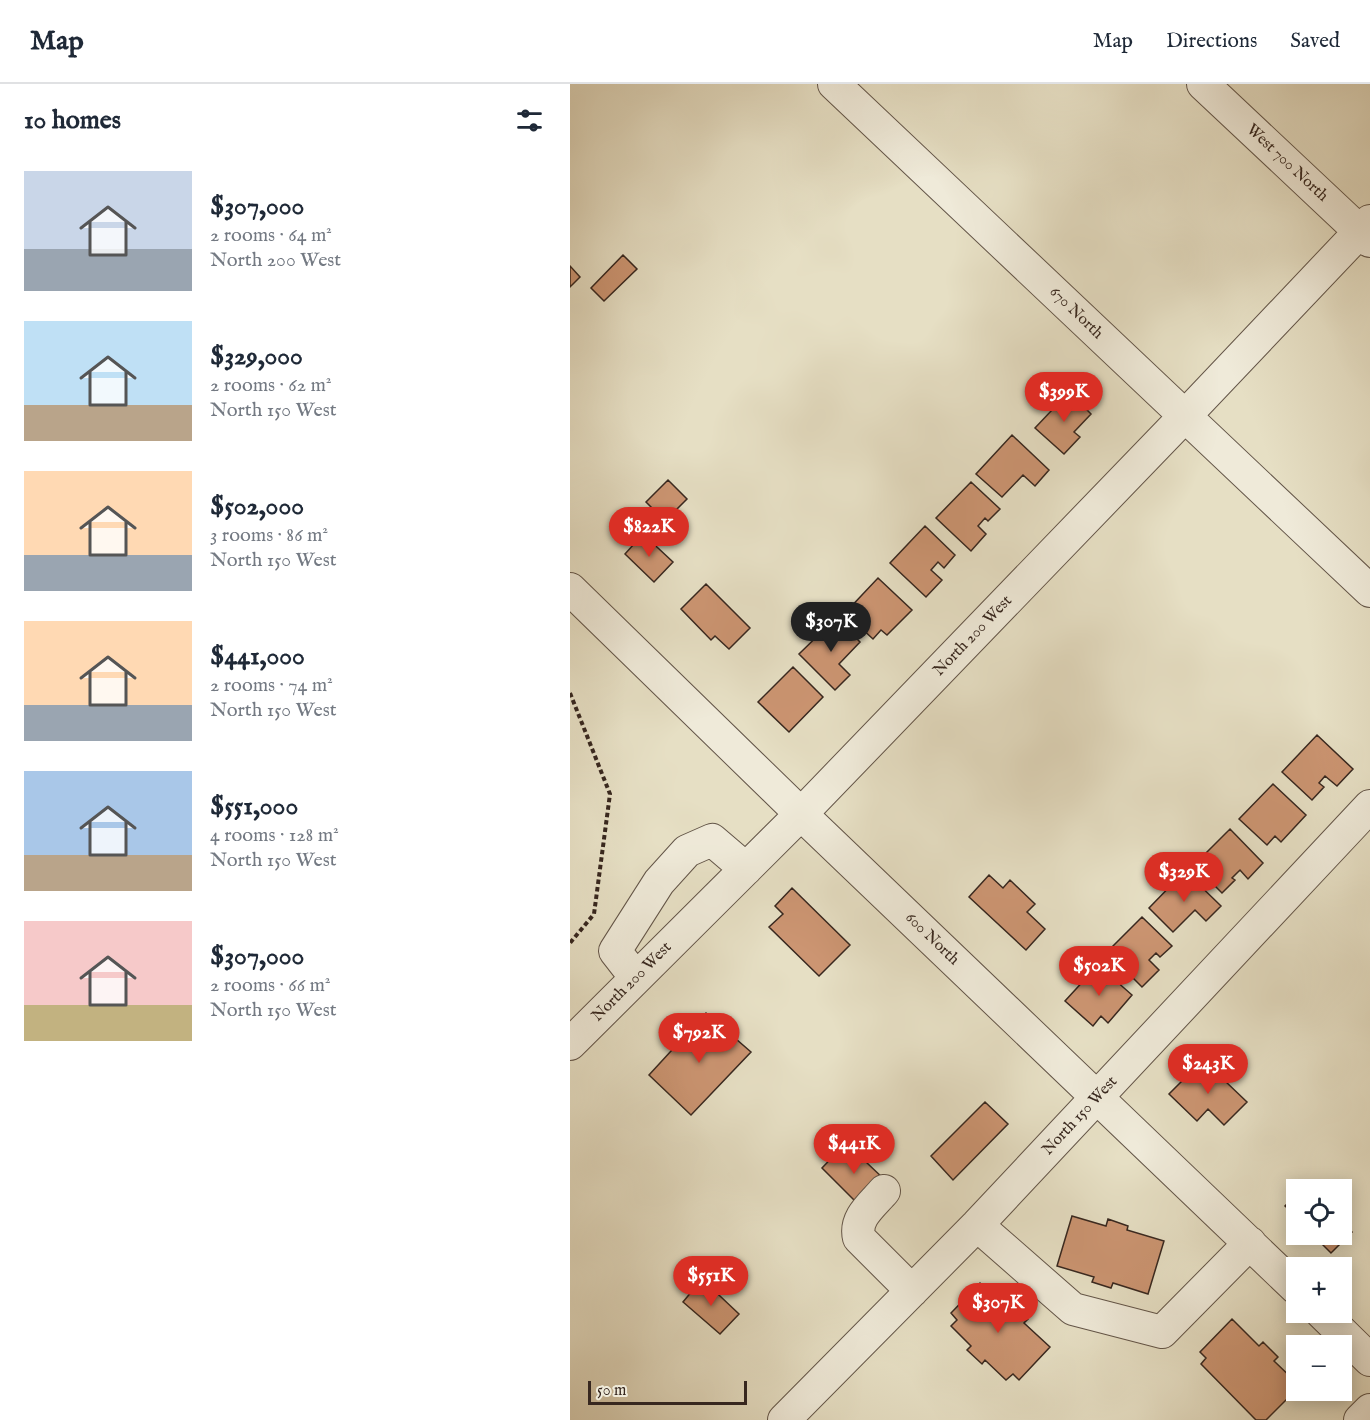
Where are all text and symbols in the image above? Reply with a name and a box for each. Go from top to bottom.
text: Map [30,24,84,59]
text: Map [1093,28,1133,55]
text: Directions [1166,28,1257,55]
text: Saved [1290,28,1340,55]
text: 10 homes [24,104,121,137]
icon: filters [513,104,546,137]
street label: West 700 North [1242,120,1333,206]
text: $307,000 [210,190,304,223]
icon: home [72,195,144,267]
text: 2 rooms · 64 m² [210,223,332,248]
text: North 200 West [210,248,341,273]
street label: 670 North [1045,282,1108,344]
text: $329,000 [210,340,303,373]
icon: home [72,345,144,417]
pin: $399K [1022,372,1106,423]
text: 2 rooms · 62 m² [210,373,332,398]
text: $399K [1039,379,1089,404]
text: North 150 West [210,398,337,423]
text: $502,000 [210,490,304,523]
icon: home [72,495,144,567]
pin: $822K [607,507,691,558]
text: $822K [623,514,675,539]
text: 3 rooms · 86 m² [210,523,328,548]
text: North 150 West [210,548,337,573]
street label: North 200 West [929,591,1017,681]
pin: $307K [789,602,873,653]
text: $307K [805,609,857,634]
text: $441,000 [210,640,305,673]
icon: home [72,645,144,717]
text: 2 rooms · 74 m² [210,673,333,698]
text: North 150 West [210,698,337,723]
text: $551,000 [210,790,298,823]
icon: home [72,795,144,867]
text: 4 rooms · 128 m² [210,823,339,848]
text: North 150 West [210,848,337,873]
pin: $329K [1142,852,1226,903]
text: $329K [1158,859,1210,884]
street label: 600 North [901,908,964,970]
street label: North 200 West [588,937,677,1026]
text: $307,000 [210,940,304,973]
icon: home [72,945,144,1017]
pin: $502K [1057,946,1141,997]
text: $502K [1073,953,1125,978]
text: 2 rooms · 66 m² [210,973,331,998]
text: North 150 West [210,998,337,1023]
pin: $792K [657,1013,741,1064]
text: $792K [672,1020,726,1045]
pin: $243K [1166,1044,1250,1095]
text: $243K [1182,1051,1234,1076]
street label: North 150 West [1038,1072,1122,1160]
pin: $441K [812,1124,896,1175]
text: $441K [828,1131,880,1156]
map controls [1286,1179,1352,1401]
button: locate [1286,1179,1352,1245]
pin: $551K [669,1256,753,1307]
button: + [1286,1257,1352,1323]
text: $551K [687,1263,735,1288]
pin: $307K [956,1283,1040,1334]
text: $307K [972,1290,1024,1315]
button: − [1286,1335,1352,1401]
scale bar [588,1378,747,1406]
text: 50 m [597,1381,626,1401]

